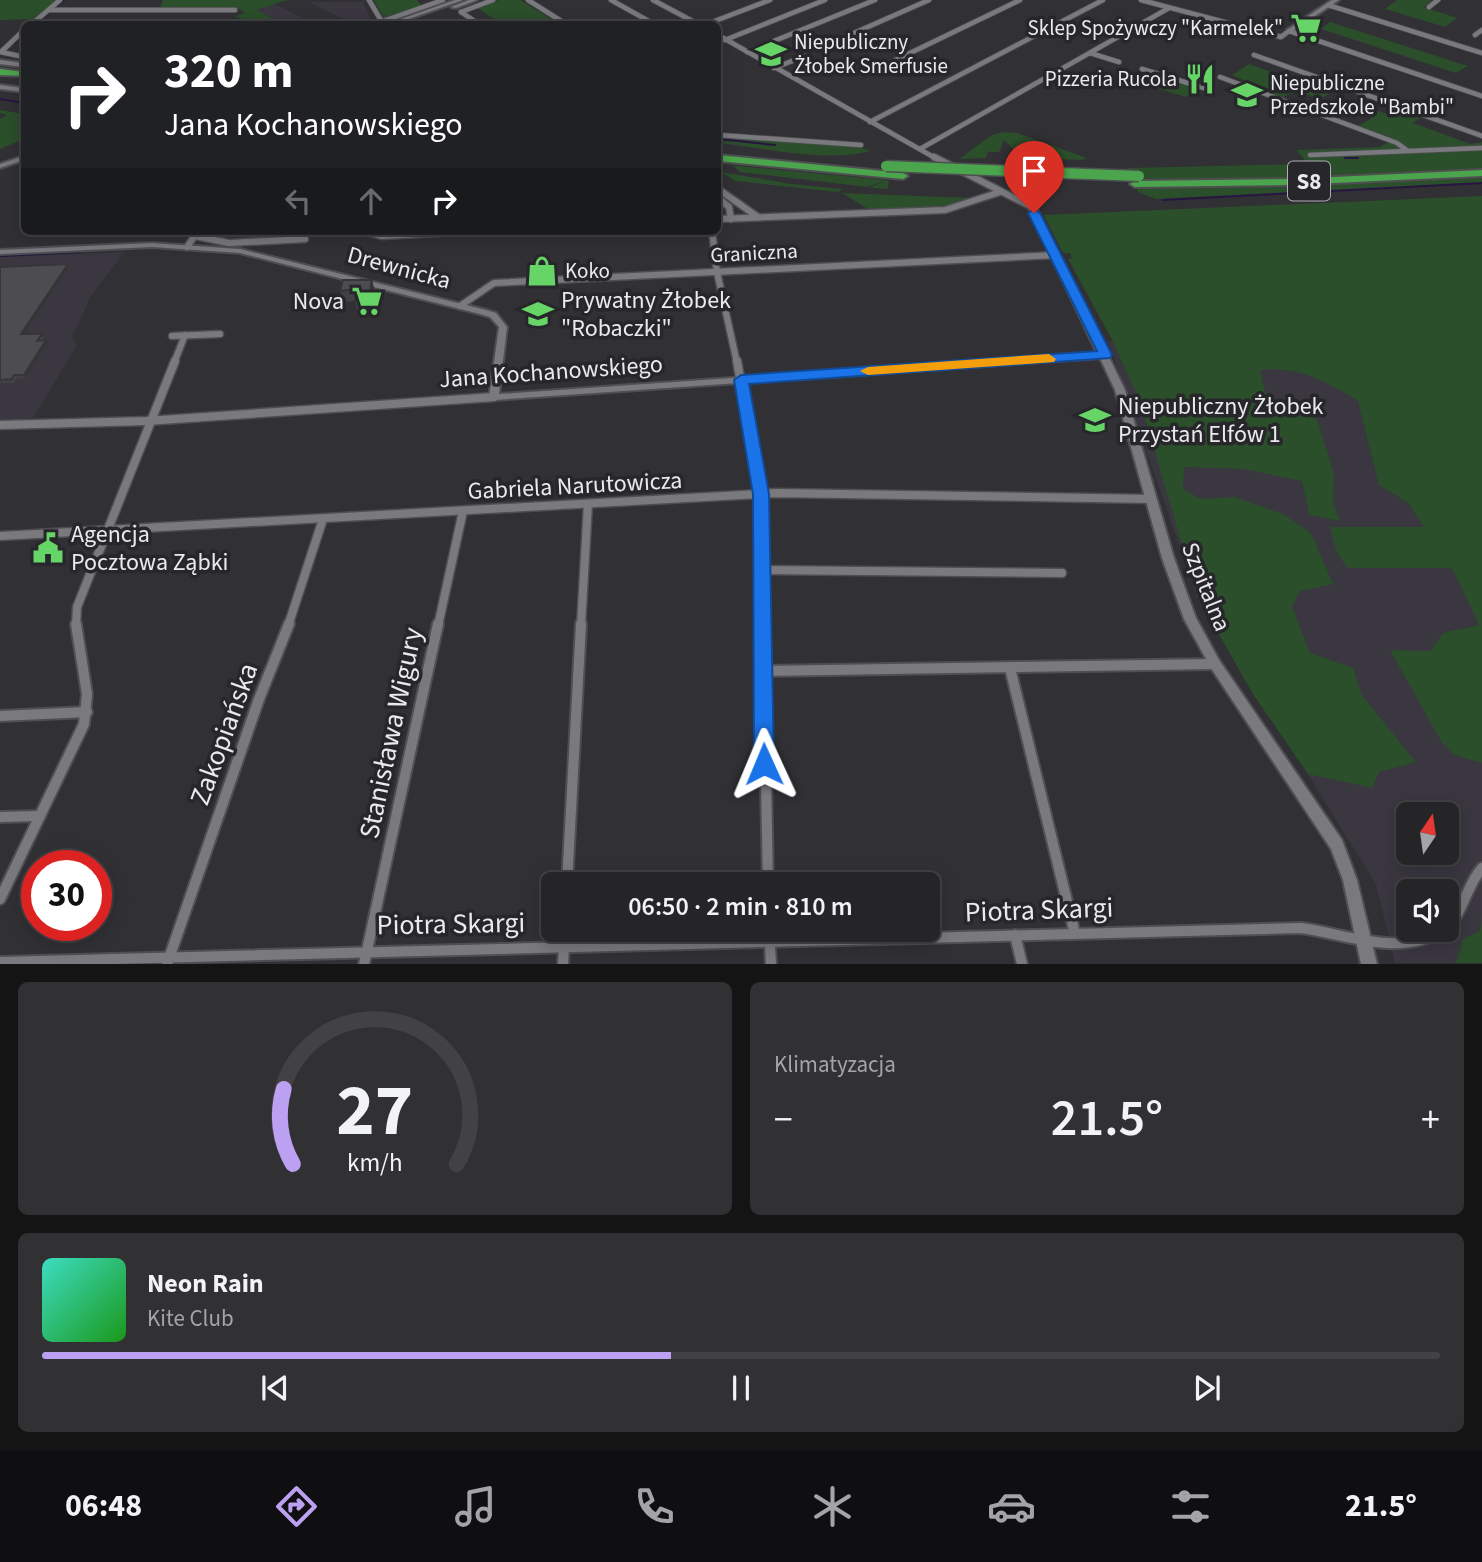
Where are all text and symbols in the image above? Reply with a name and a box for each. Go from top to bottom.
supermarket icon: Sklep Spożywczy "Karmelek" [1289,11,1323,45]
place label: Sklep Spożywczy "Karmelek" [1028,13,1283,43]
place label: Niepubliczny Żłobek Smerfusie [794,27,948,81]
text: 320 m [164,37,293,107]
school or university icon: Niepubliczny Żłobek Smerfusie [754,37,788,71]
icon: right [49,49,140,140]
restaurant icon: Pizzeria Rucola [1183,62,1217,96]
place label: Pizzeria Rucola [1045,64,1177,94]
place label: Niepubliczne Przedszkole "Bambi" [1270,68,1454,122]
school or university icon: Niepubliczne Przedszkole "Bambi" [1230,78,1264,112]
text: Jana Kochanowskiego [164,102,463,148]
pin [1004,141,1064,213]
icon: arrive [1015,152,1053,190]
road number: S8 [1288,162,1330,200]
icon: left [279,182,317,220]
icon: ahead [352,182,390,220]
icon: right [425,182,463,220]
street label: Graniczna [709,236,799,270]
street label: Drewnicka [343,237,455,299]
shop icon: Koko [525,254,559,288]
place label: Koko [565,256,610,286]
place label: Prywatny Żłobek "Robaczki" [561,283,731,346]
place label: Nova [293,284,344,319]
supermarket icon: Nova [350,284,384,318]
school or university icon: Prywatny Żłobek "Robaczki" [521,297,555,331]
street label: Jana Kochanowskiego [438,347,664,397]
place label: Niepubliczny Żłobek Przystań Elfów 1 [1118,389,1324,452]
school or university icon: Niepubliczny Żłobek Przystań Elfów 1 [1078,403,1112,437]
street label: Gabriela Narutowicza [467,463,683,509]
place label: Agencja Pocztowa Ząbki [71,517,228,580]
public building icon: Agencja Pocztowa Ząbki [31,531,65,565]
street label: Szpitalna [1172,537,1240,637]
street label: Stanisława Wigury [349,624,433,842]
street label: Zakopiańska [180,657,268,811]
position arrow [727,727,801,801]
north arrow [1396,802,1460,864]
map controls [1396,802,1459,942]
speed limit sign: 30 [21,850,112,941]
button: sound [1396,879,1459,942]
street label: Piotra Skargi [964,887,1114,933]
text: 06:50 · 2 min · 810 m [628,888,853,925]
street label: Piotra Skargi [376,903,526,945]
text: Klimatyzacja [774,1048,896,1081]
text: 27 [337,1060,413,1164]
text: 21.5° [1051,1082,1163,1156]
text: − [774,1093,793,1147]
text: + [1421,1093,1440,1147]
text: km/h [347,1145,403,1181]
text: Neon Rain [147,1265,264,1302]
text: Kite Club [147,1302,234,1335]
icon: previous [256,1369,294,1407]
icon: pause [722,1369,760,1407]
icon: next [1188,1369,1226,1407]
icon: directions [272,1482,321,1531]
icon: music [451,1482,500,1531]
icon: phone [630,1482,679,1531]
icon: climate [808,1482,857,1531]
icon: car [987,1482,1036,1531]
icon: filters [1166,1482,1215,1531]
text: 06:48 [65,1483,142,1529]
text: 21.5° [1345,1483,1417,1529]

